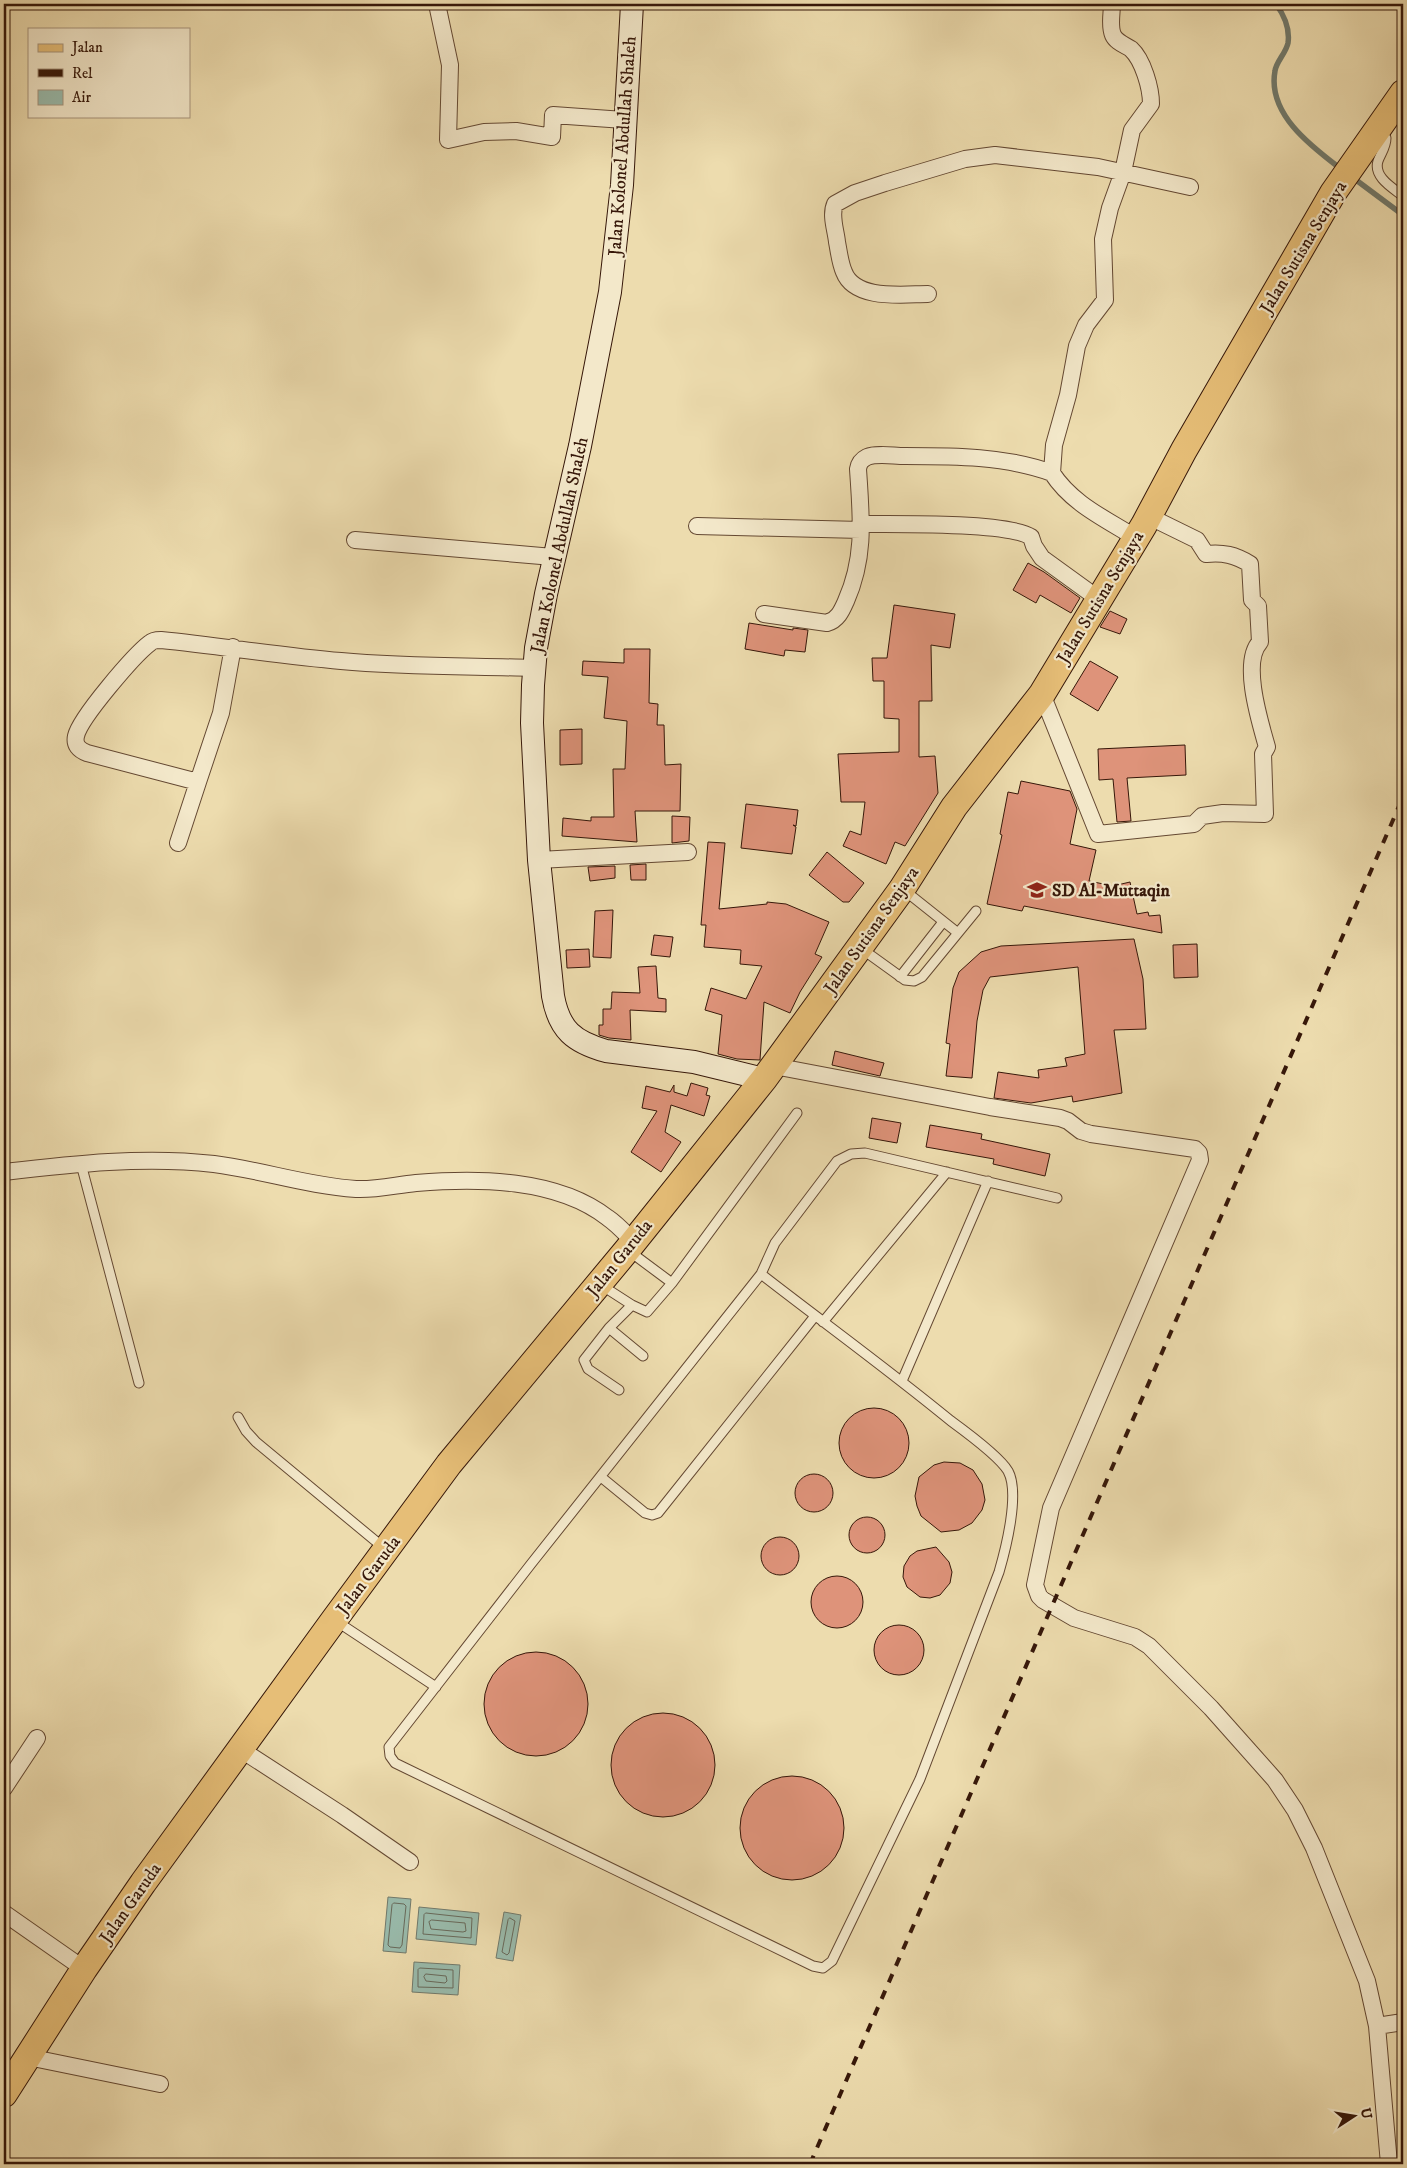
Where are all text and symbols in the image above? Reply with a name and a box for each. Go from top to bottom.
legend [28,28,190,118]
street label: Jalan Kolonel Abdullah Shaleh [604,35,642,259]
text: Jalan [70,38,103,57]
text: Rel [72,64,93,83]
text: Air [72,88,91,107]
street label: Jalan Sutisna Senjaya [1255,177,1352,319]
street label: Jalan Kolonel Abdullah Shaleh [526,435,594,657]
street label: Jalan Sutisna Senjaya [1052,527,1149,669]
street label: Jalan Sutisna Senjaya [818,862,924,1000]
school or university icon: SD Al-Muttaqin [1026,879,1048,901]
place label: SD Al-Muttaqin [1052,880,1170,902]
street label: Jalan Garuda [581,1215,658,1303]
street label: Jalan Garuda [331,1532,406,1621]
street label: Jalan Garuda [94,1859,167,1950]
north arrow [1330,2090,1380,2140]
text: U [1356,2106,1376,2121]

